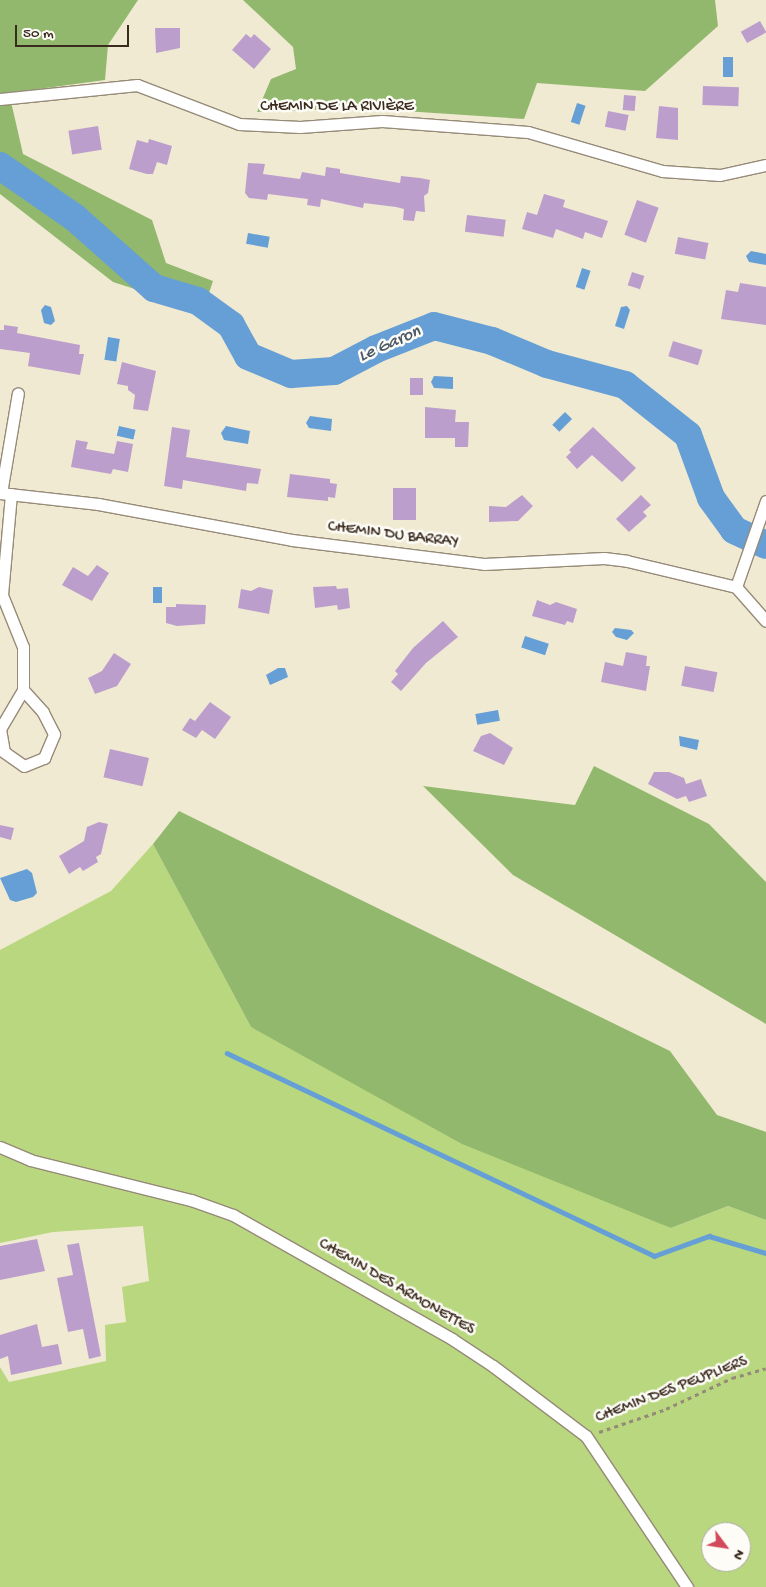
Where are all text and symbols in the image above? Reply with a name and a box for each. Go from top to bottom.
scale bar [18,15,131,47]
text: 50 m [23,25,54,43]
street label: CHEMIN DE LA RIVIÈRE [260,98,414,118]
water label: Le Garon [356,322,424,368]
street label: CHEMIN DU BARRAY [326,518,460,554]
street label: CHEMIN DES ARMONETTES [314,1235,478,1341]
street label: CHEMIN DES PEUPLIERS [593,1353,751,1429]
north arrow [701,1522,751,1572]
text: N [729,1546,748,1563]

